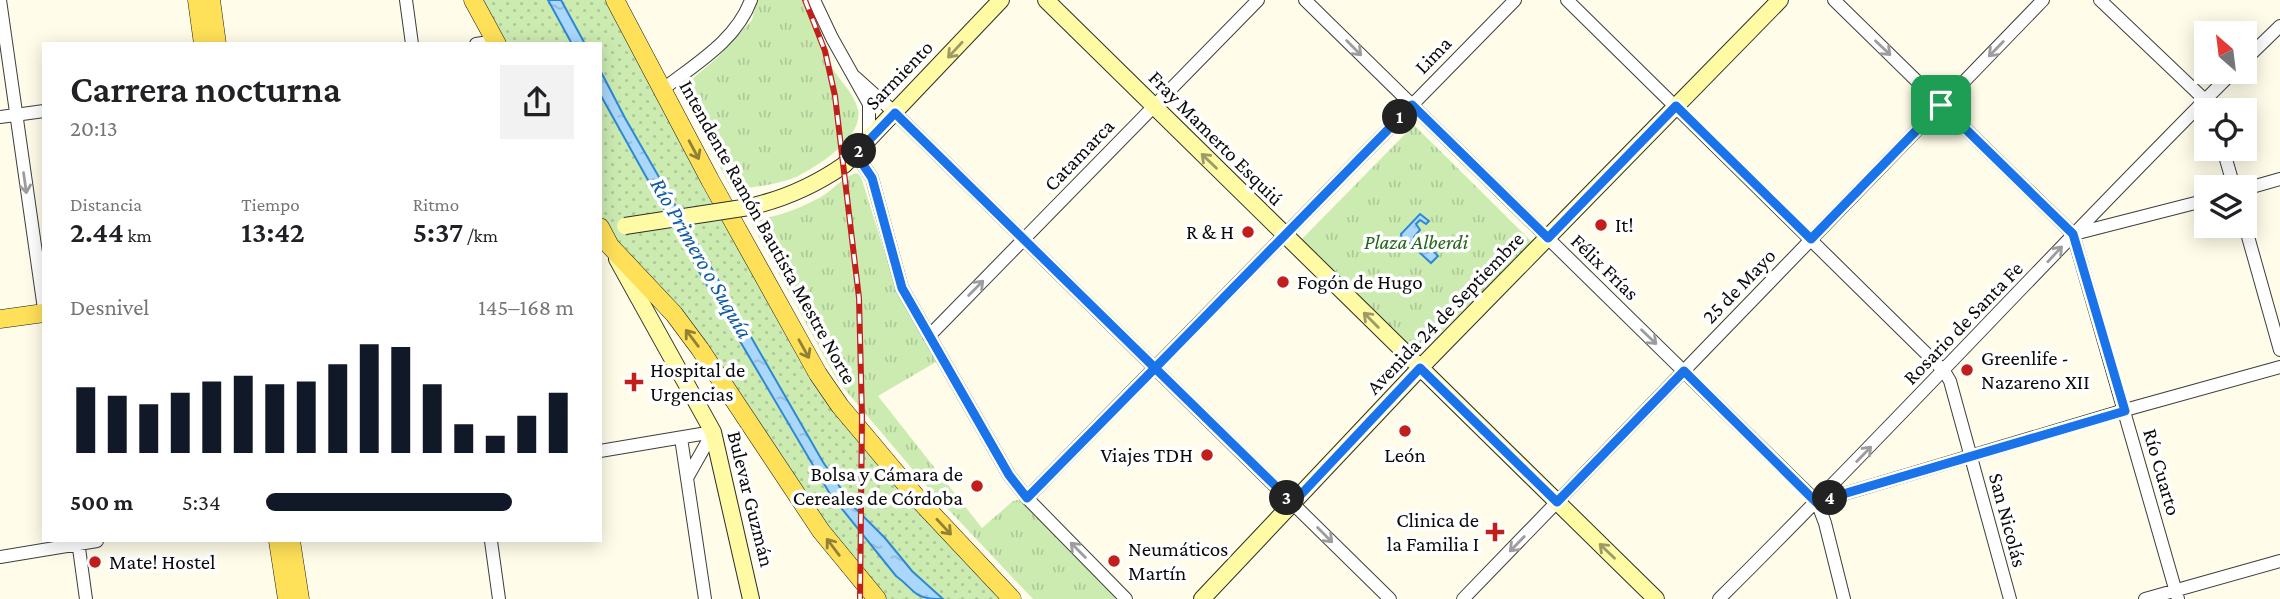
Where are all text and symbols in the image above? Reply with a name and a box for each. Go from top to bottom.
north arrow [2194,21,2258,84]
map controls [2194,21,2257,238]
street label: Lima [1410,31,1457,79]
street label: Sarmiento [860,35,938,115]
one-way arrow [1345,39,1362,56]
one-way arrow [1874,39,1891,56]
one-way arrow [1987,40,2004,57]
one-way arrow [946,41,963,58]
button: share [500,65,574,139]
street label: Fray Mamerto Esquiú [1144,66,1288,210]
text: Carrera nocturna [70,68,341,110]
pin [1911,75,1971,135]
street label: Intendente Ramón Bautista Mestre Norte [674,76,862,388]
icon: arrive [1922,86,1960,124]
button: locate [2194,98,2257,161]
pin: 1 [1382,100,1418,134]
text: 1 [1396,106,1403,127]
street label: Catamarca [1039,114,1119,196]
text: 20:13 [70,115,118,141]
pin: 2 [842,134,876,168]
one-way arrow [688,139,701,160]
text: 2 [854,140,863,161]
one-way arrow [1201,152,1218,169]
one-way arrow [19,171,32,193]
water label: Río Primero o Suquía [645,173,759,343]
button: layers [2194,175,2257,238]
text: Distancia [70,194,142,215]
text: Tiempo [241,194,300,215]
text: Ritmo [413,194,459,215]
place label: It! [1615,213,1634,237]
text: 2.44 [70,215,124,248]
text: 13:42 [241,215,305,248]
text: 5:37 [413,215,463,248]
marker: It! [1593,217,1609,233]
place label: R & H [1186,220,1234,244]
marker: R & H [1240,224,1256,240]
text: km [124,225,152,246]
text: /km [463,225,498,246]
street label: Avenida 24 de Septiembre [1361,227,1529,399]
street label: Félix Frías [1566,229,1644,305]
park label: Plaza Alberdi [1364,230,1468,254]
street label: 25 de Mayo [1697,243,1781,329]
one-way arrow [2047,245,2063,263]
street label: Rosario de Santa Fe [1898,256,2028,390]
place label: Fogón de Hugo [1297,270,1423,294]
marker: Fogón de Hugo [1275,274,1291,290]
one-way arrow [968,279,985,296]
text: Desnivel [70,294,149,320]
text: 145–168 m [478,294,574,320]
one-way arrow [1363,312,1380,329]
one-way arrow [1640,328,1657,345]
one-way arrow [684,329,699,348]
one-way arrow [797,339,811,359]
place label: Greenlife - Nazareno XII [1981,346,2090,394]
place label: Hospital de Urgencias [650,358,745,406]
marker: Greenlife - Nazareno XII [1959,362,1975,378]
marker: Hospital de Urgencias [624,372,644,392]
marker: León [1397,423,1413,439]
street label: Río Cuarto [2138,426,2186,518]
street label: Bulevar Guzmán [723,429,779,569]
place label: Viajes TDH [1100,443,1193,467]
place label: León [1384,443,1426,467]
one-way arrow [1856,445,1873,462]
marker: Viajes TDH [1199,447,1215,463]
place label: Bolsa y Cámara de Cereales de Córdoba [793,462,963,510]
street label: San Nicolás [1984,470,2032,570]
marker: Bolsa y Cámara de Cereales de Córdoba [969,478,985,494]
pin: 3 [1270,480,1304,516]
pin: 4 [1812,480,1848,516]
text: 3 [1282,487,1291,508]
text: 4 [1824,487,1835,508]
text: 500 m [70,489,133,515]
text: 5:34 [182,489,221,515]
place label: Clinica de la Familia I [1387,508,1479,556]
one-way arrow [936,518,953,535]
marker: Clinica de la Familia I [1485,522,1505,542]
one-way arrow [1316,527,1333,544]
one-way arrow [1508,535,1525,552]
place label: Neumáticos Martín [1128,537,1228,585]
one-way arrow [825,538,840,557]
one-way arrow [1070,542,1087,559]
one-way arrow [1599,543,1616,560]
place label: Mate! Hostel [109,550,216,574]
marker: Neumáticos Martín [1106,553,1122,569]
marker: Mate! Hostel [87,554,103,570]

